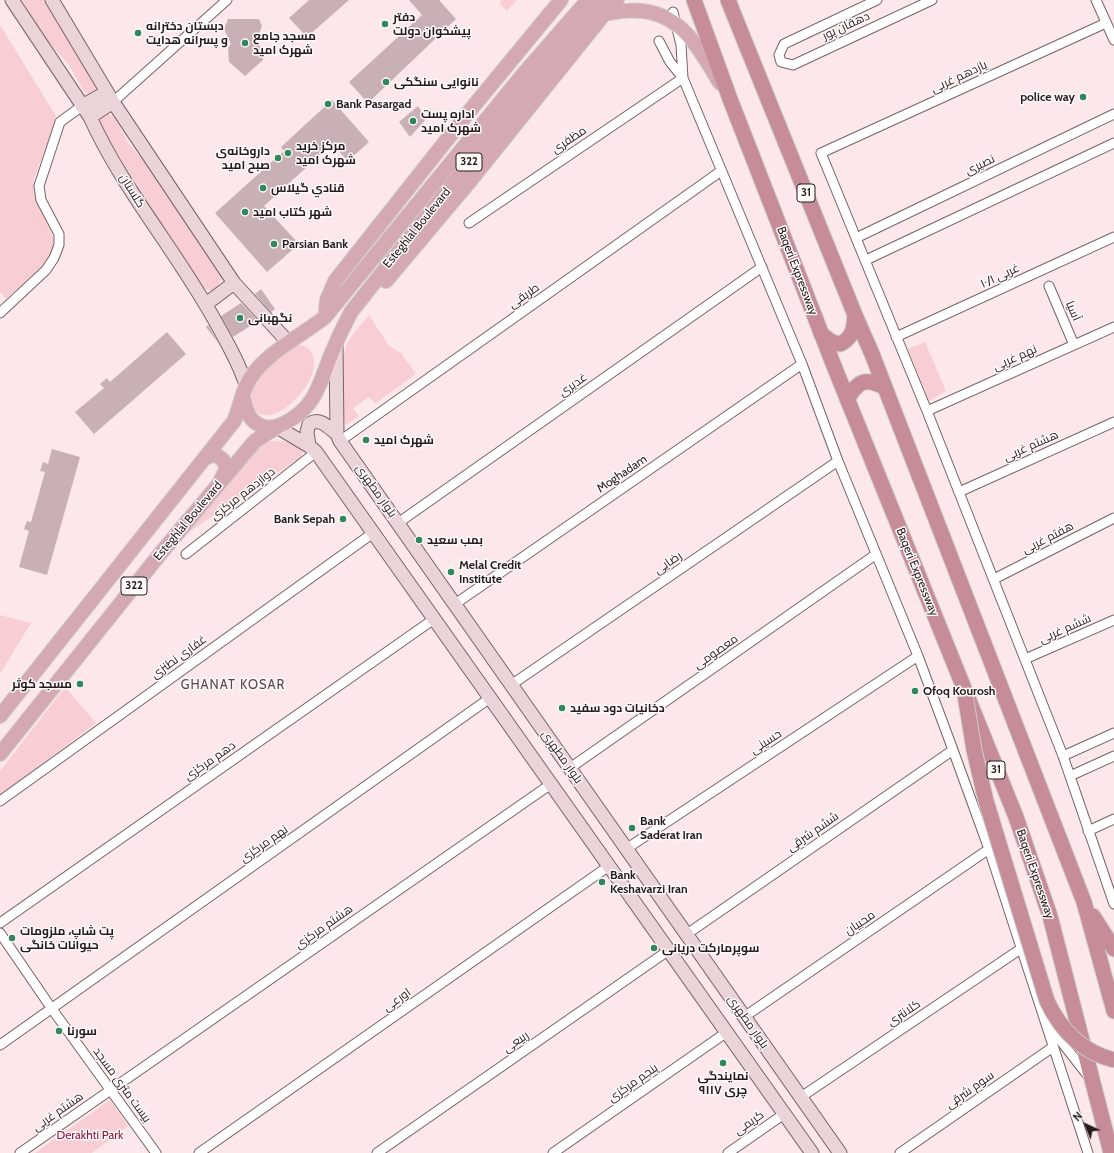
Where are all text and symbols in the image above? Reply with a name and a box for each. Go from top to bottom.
street label: دهقان پور [820,9,872,43]
place label: دفتر پیشخوان دولت [393,10,471,38]
place label: دبستان دخترانه و پسرانه هدایت [146,19,228,47]
marker: دفتر پیشخوان دولت [380,19,390,29]
marker: دبستان دخترانه و پسرانه هدایت [133,28,143,38]
place label: مسجد جامع شهرک امید [253,29,316,57]
marker: مسجد جامع شهرک امید [240,38,250,48]
street label: یازدهم غربی [929,58,989,96]
place label: نانوایی سنگکی [394,75,479,89]
marker: نانوایی سنگکی [381,77,391,87]
place label: police way [1020,90,1075,104]
marker: police way [1078,92,1088,102]
place label: Bank Pasargad [336,97,411,111]
marker: Bank Pasargad [323,99,333,109]
place label: اداره پست شهرک امید [421,107,481,135]
marker: اداره پست شهرک امید [408,116,418,126]
street label: مظفری [549,123,589,157]
place label: مرکز خرید شهرک امید [296,139,356,167]
place label: داروخانه‌ی صبح امید [216,144,270,172]
marker: مرکز خرید شهرک امید [283,148,293,158]
street label: نصیری [963,152,997,178]
marker: داروخانه‌ی صبح امید [273,153,283,163]
road number: 322 [456,153,482,171]
street label: گلستان [116,171,148,211]
place label: قنادي گيلاس [271,181,345,195]
marker: قنادي گيلاس [258,183,268,193]
road number: 31 [797,184,815,202]
street label: Esteghlal Boulevard [380,185,454,271]
place label: شهر کتاب امید [253,205,332,219]
marker: شهر کتاب امید [240,207,250,217]
street label: Baqeri Expressway [773,225,821,317]
place label: Parsian Bank [282,237,348,251]
marker: Parsian Bank [269,239,279,249]
street label: ۱۰/۱ غربی [978,261,1022,291]
street label: طریقی [506,280,542,312]
street label: آسیا [1062,299,1084,323]
place label: نگهبانی [248,311,292,325]
marker: نگهبانی [235,313,245,323]
street label: نهم غربی [991,342,1039,374]
street label: غدیری [556,370,590,400]
street label: هشتم غربی [1001,428,1061,464]
place label: شهرک امید [374,433,434,447]
marker: شهرک امید [361,435,371,445]
street label: Moghadam [594,452,650,496]
street label: بلوار مطهری [352,462,400,520]
street label: دوازدهم مرکزی [208,464,278,524]
street label: Esteghlal Boulevard [151,478,225,564]
place label: Bank Sepah [274,512,335,526]
marker: Bank Sepah [338,514,348,524]
street label: هفتم غربی [1020,519,1076,557]
street label: Baqeri Expressway [893,526,941,618]
place label: بمب سعید [427,533,483,547]
marker: بمب سعید [414,535,424,545]
street label: رضایی [651,549,685,577]
place label: Melal Credit Institute [459,558,521,586]
marker: Melal Credit Institute [446,567,456,577]
road number: 322 [121,577,147,595]
street label: ششم غربی [1037,611,1093,647]
street label: غفاری نطنزی [148,632,210,682]
street label: معصومی [691,632,741,672]
place label: مسجد کوثر [12,677,72,691]
district label: GHANAT KOSAR [181,677,285,693]
marker: مسجد کوثر [75,679,85,689]
place label: Ofoq Kourosh [923,684,995,698]
marker: Ofoq Kourosh [910,686,920,696]
place label: دخانیات دود سفید [570,701,665,715]
marker: دخانیات دود سفید [557,703,567,713]
street label: حسینی [748,727,784,757]
street label: بلوار مطهری [538,728,586,786]
street label: دهم مرکزی [182,738,238,784]
road number: 31 [987,761,1005,779]
street label: ششم شرقی [784,809,842,855]
place label: Bank Saderat Iran [640,814,702,842]
street label: نهم مرکزی [237,822,291,866]
marker: Bank Saderat Iran [627,823,637,833]
street label: Baqeri Expressway [1013,827,1057,921]
place label: Bank Keshavarzi Iran [610,868,688,896]
marker: Bank Keshavarzi Iran [597,877,607,887]
street label: هشتم مرکزی [292,902,356,952]
street label: محبیان [842,908,878,938]
place label: پت شاپ، ملزومات حیوانات خانگی [20,924,114,952]
marker: پت شاپ، ملزومات حیوانات خانگی [7,933,17,943]
place label: سوپرمارکت دریانی [662,941,759,955]
marker: سوپرمارکت دریانی [649,943,659,953]
street label: اورعی [380,985,414,1015]
street label: بلوار مطهری [724,993,772,1051]
street label: کلانتری [885,997,923,1029]
place label: سورنا [67,1024,97,1038]
marker: سورنا [54,1026,64,1036]
street label: ربیعی [500,1028,532,1056]
street label: بیست متری مسجد [90,1045,154,1125]
marker: نمایندگی ۹۱۱۷ چری [718,1058,728,1068]
street label: پنجم مرکزی [605,1061,661,1105]
street label: سوم شرقی [943,1068,997,1112]
place label: نمایندگی ۹۱۱۷ چری [697,1069,749,1097]
street label: هشتم غربی [30,1089,86,1135]
north arrow [1066,1105,1106,1145]
street label: کریمی [731,1108,767,1138]
text: N [1070,1109,1085,1124]
park label: Derakhti Park [57,1128,123,1142]

